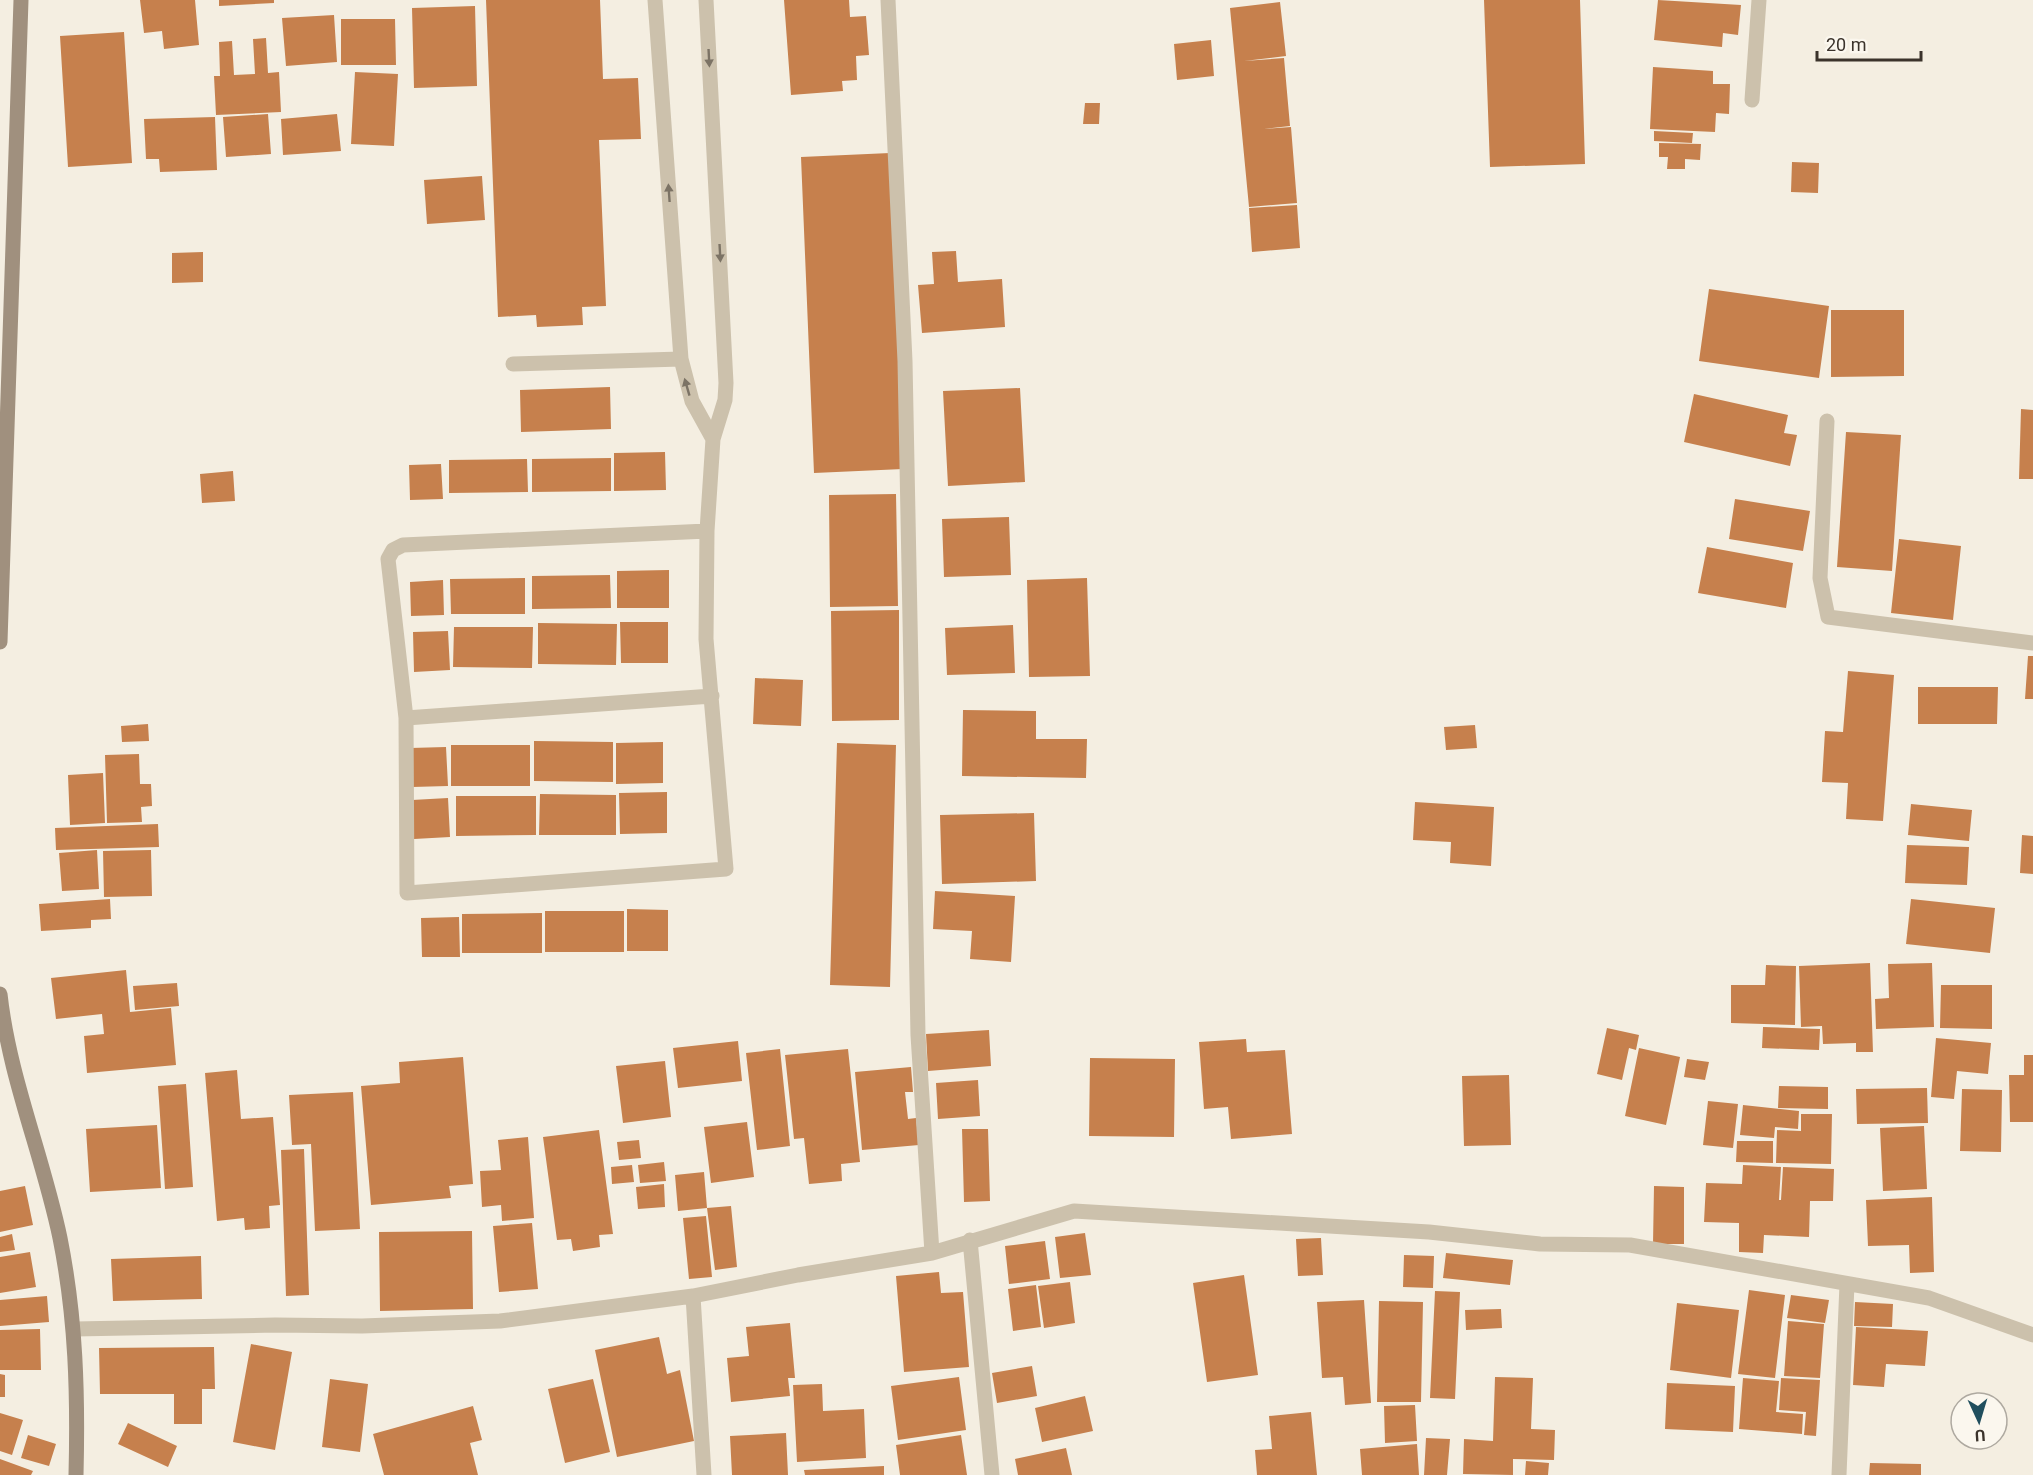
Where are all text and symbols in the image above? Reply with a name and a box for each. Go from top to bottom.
scale bar [1817,24,1920,62]
text: 20 m [1826,34,1866,55]
one-way arrow [704,49,714,68]
one-way arrow [664,183,674,202]
one-way arrow [715,244,724,263]
one-way arrow [682,378,692,396]
north arrow [1949,1391,2009,1451]
text: U [1974,1426,1986,1445]

